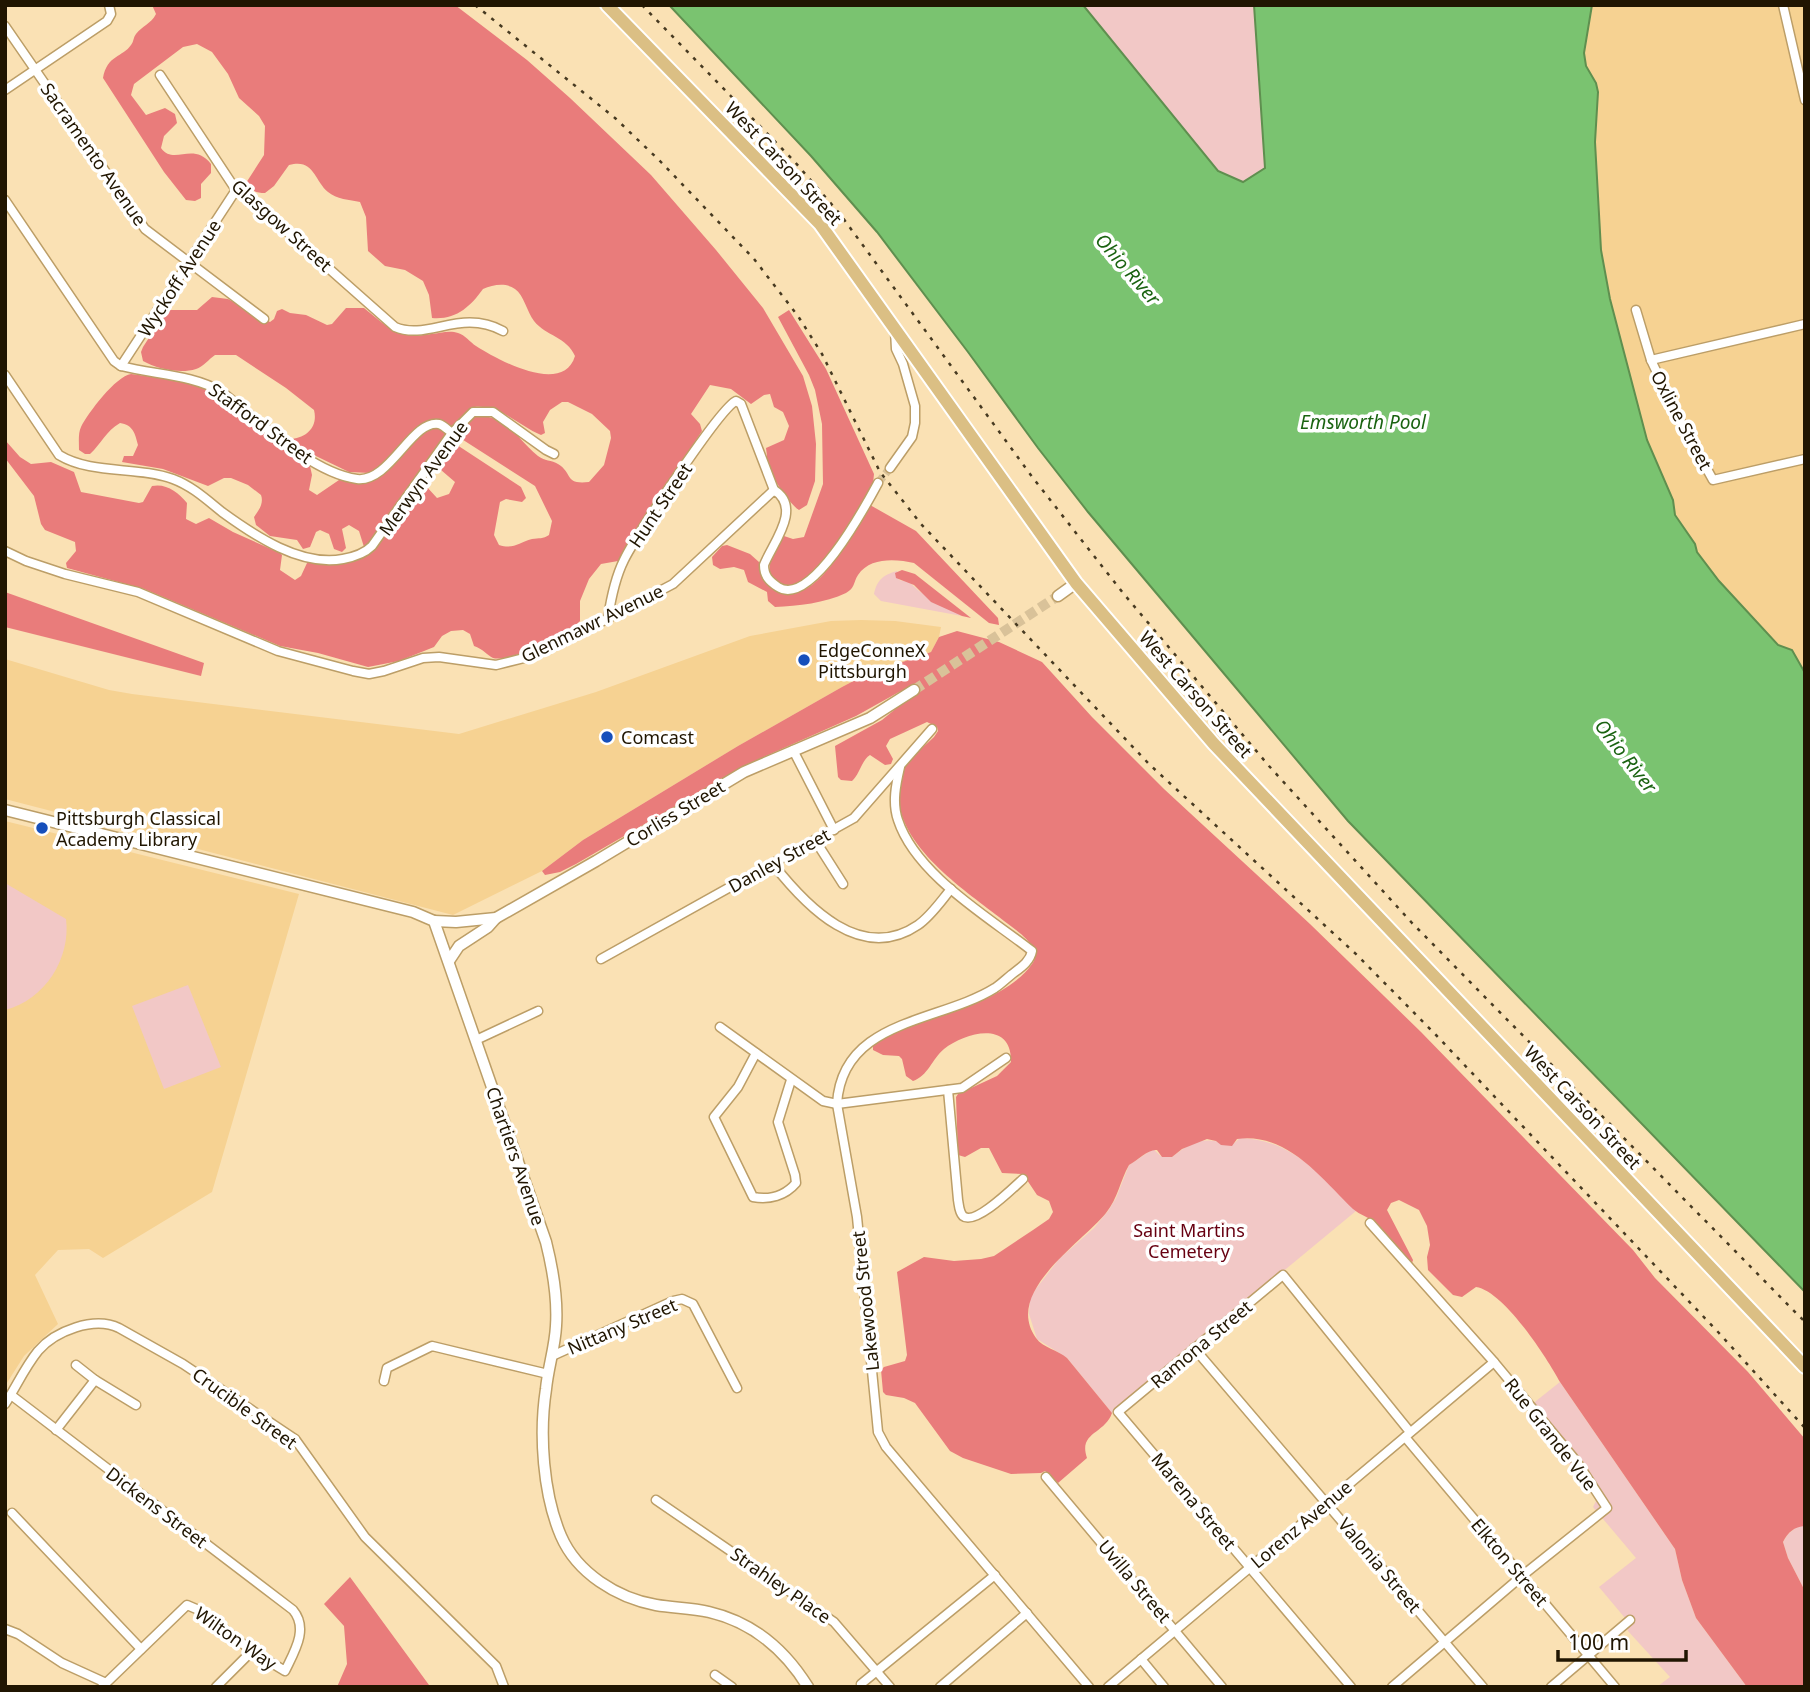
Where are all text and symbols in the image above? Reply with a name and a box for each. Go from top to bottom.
street label: Sacramento Avenue [36,78,152,230]
street label: West Carson Street [720,96,848,230]
street label: Glasgow Street [227,174,338,277]
street label: Wyckoff Avenue [132,215,226,341]
water label: Ohio River [1090,228,1167,311]
street label: Oxline Street [1646,366,1718,474]
street label: Stafford Street [204,377,318,469]
water label: Emsworth Pool [1300,409,1427,435]
street label: Merwyn Avenue [373,416,473,540]
street label: Hunt Street [623,458,697,552]
street label: Glenmawr Avenue [517,578,667,668]
street label: West Carson Street [1134,625,1258,763]
place label: EdgeConneX Pittsburgh [818,638,926,683]
marker: EdgeConneX Pittsburgh [796,652,812,668]
water label: Ohio River [1589,714,1664,799]
place label: Comcast [621,725,694,749]
marker: Comcast [599,729,615,745]
street label: Corliss Street [621,774,729,852]
place label: Pittsburgh Classical Academy Library [56,806,221,851]
marker: Pittsburgh Classical Academy Library [34,820,50,836]
street label: Danley Street [724,822,835,898]
street label: West Carson Street [1519,1040,1647,1174]
street label: Chartiers Avenue [481,1083,551,1229]
park label: Saint Martins Cemetery [1133,1218,1245,1263]
street label: Lakewood Street [846,1229,884,1372]
street label: Nittany Street [564,1292,681,1360]
street label: Ramona Street [1145,1294,1257,1393]
street label: Crucible Street [188,1362,303,1454]
street label: Rue Grande Vue [1500,1373,1602,1495]
street label: Marena Street [1146,1447,1242,1555]
street label: Dickens Street [102,1461,213,1553]
street label: Lorenz Avenue [1245,1475,1357,1573]
street label: Valonia Street [1333,1513,1427,1618]
street label: Elkton Street [1466,1513,1554,1611]
street label: Uvilla Street [1093,1534,1177,1628]
street label: Strahley Place [726,1541,836,1629]
street label: Wilton Way [190,1601,282,1676]
scale bar [1558,1618,1686,1662]
text: 100 m [1568,1628,1629,1656]

